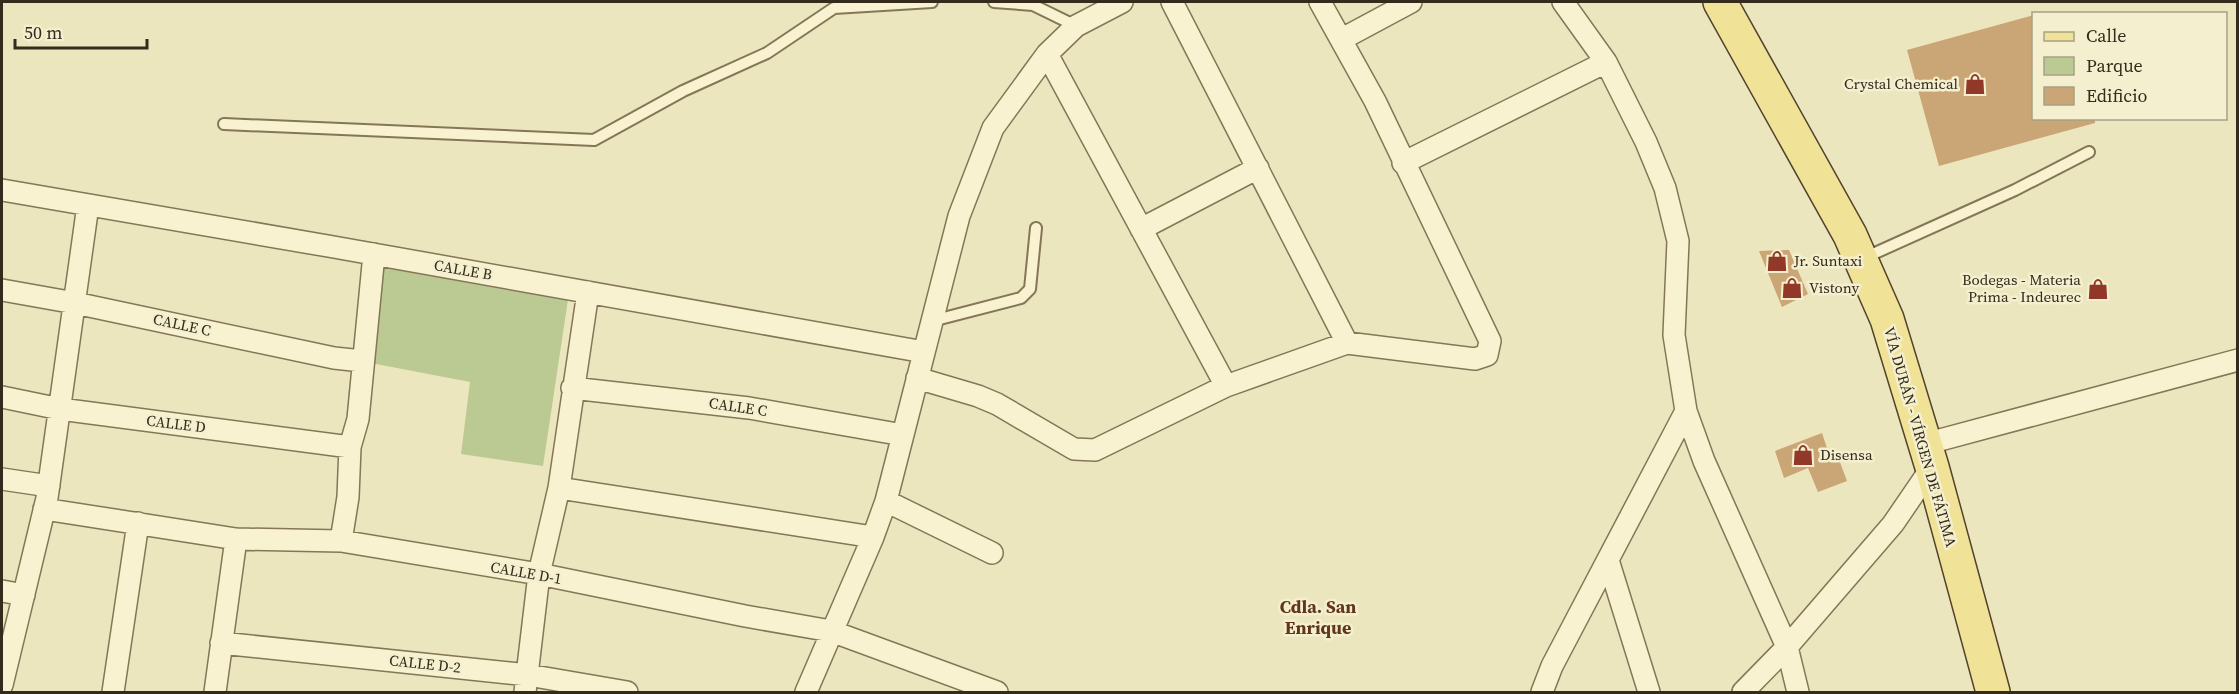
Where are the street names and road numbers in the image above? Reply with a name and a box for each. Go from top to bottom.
street label: CALLE B [432,254,494,285]
street label: CALLE C [151,308,213,341]
street label: VÍA DURÁN - VÍRGEN DE FÁTIMA [1879,324,1962,550]
street label: CALLE C [708,392,769,421]
street label: CALLE D [145,409,207,438]
street label: CALLE D-1 [489,556,563,589]
street label: CALLE D-2 [388,649,462,678]

